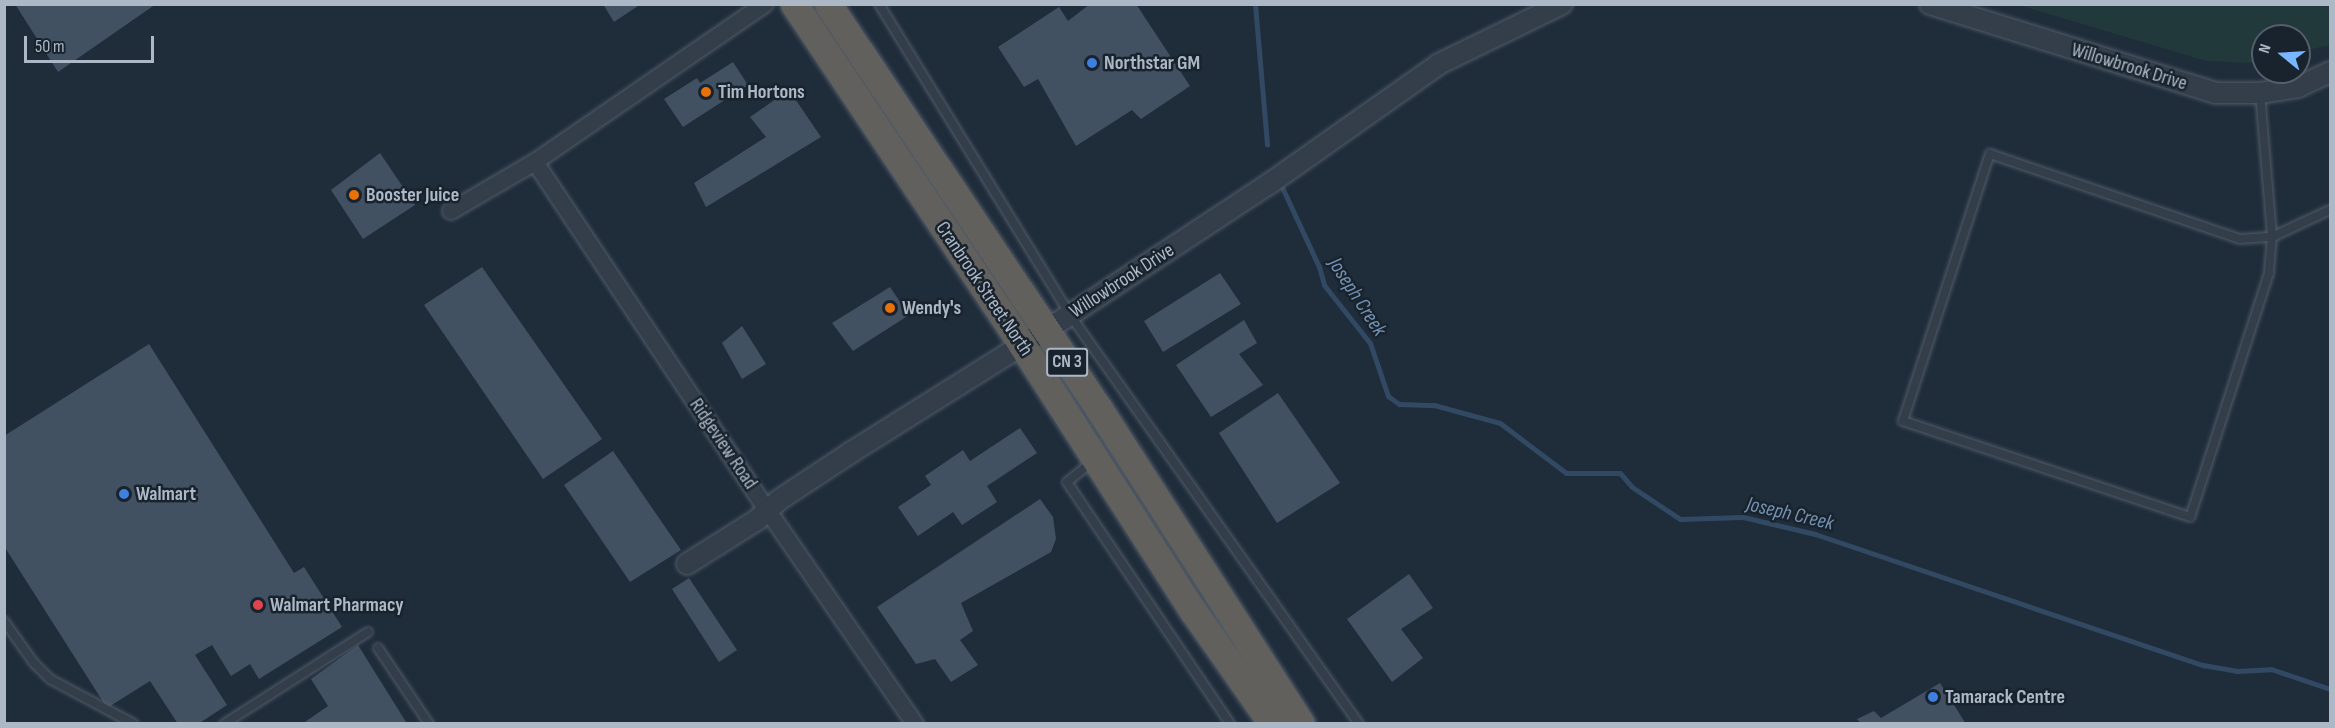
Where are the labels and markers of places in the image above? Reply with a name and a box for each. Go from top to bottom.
place label: Northstar GM [1104,51,1200,75]
marker: Northstar GM [1085,56,1099,70]
place label: Tim Hortons [718,80,805,104]
marker: Tim Hortons [699,85,713,99]
place label: Booster Juice [366,183,459,207]
marker: Booster Juice [347,188,361,202]
place label: Wendy's [902,296,961,320]
marker: Wendy's [883,301,897,315]
place label: Walmart [136,482,196,506]
marker: Walmart [117,487,131,501]
place label: Walmart Pharmacy [270,593,404,617]
marker: Walmart Pharmacy [251,598,265,612]
place label: Tamarack Centre [1945,685,2065,709]
marker: Tamarack Centre [1926,690,1940,704]

